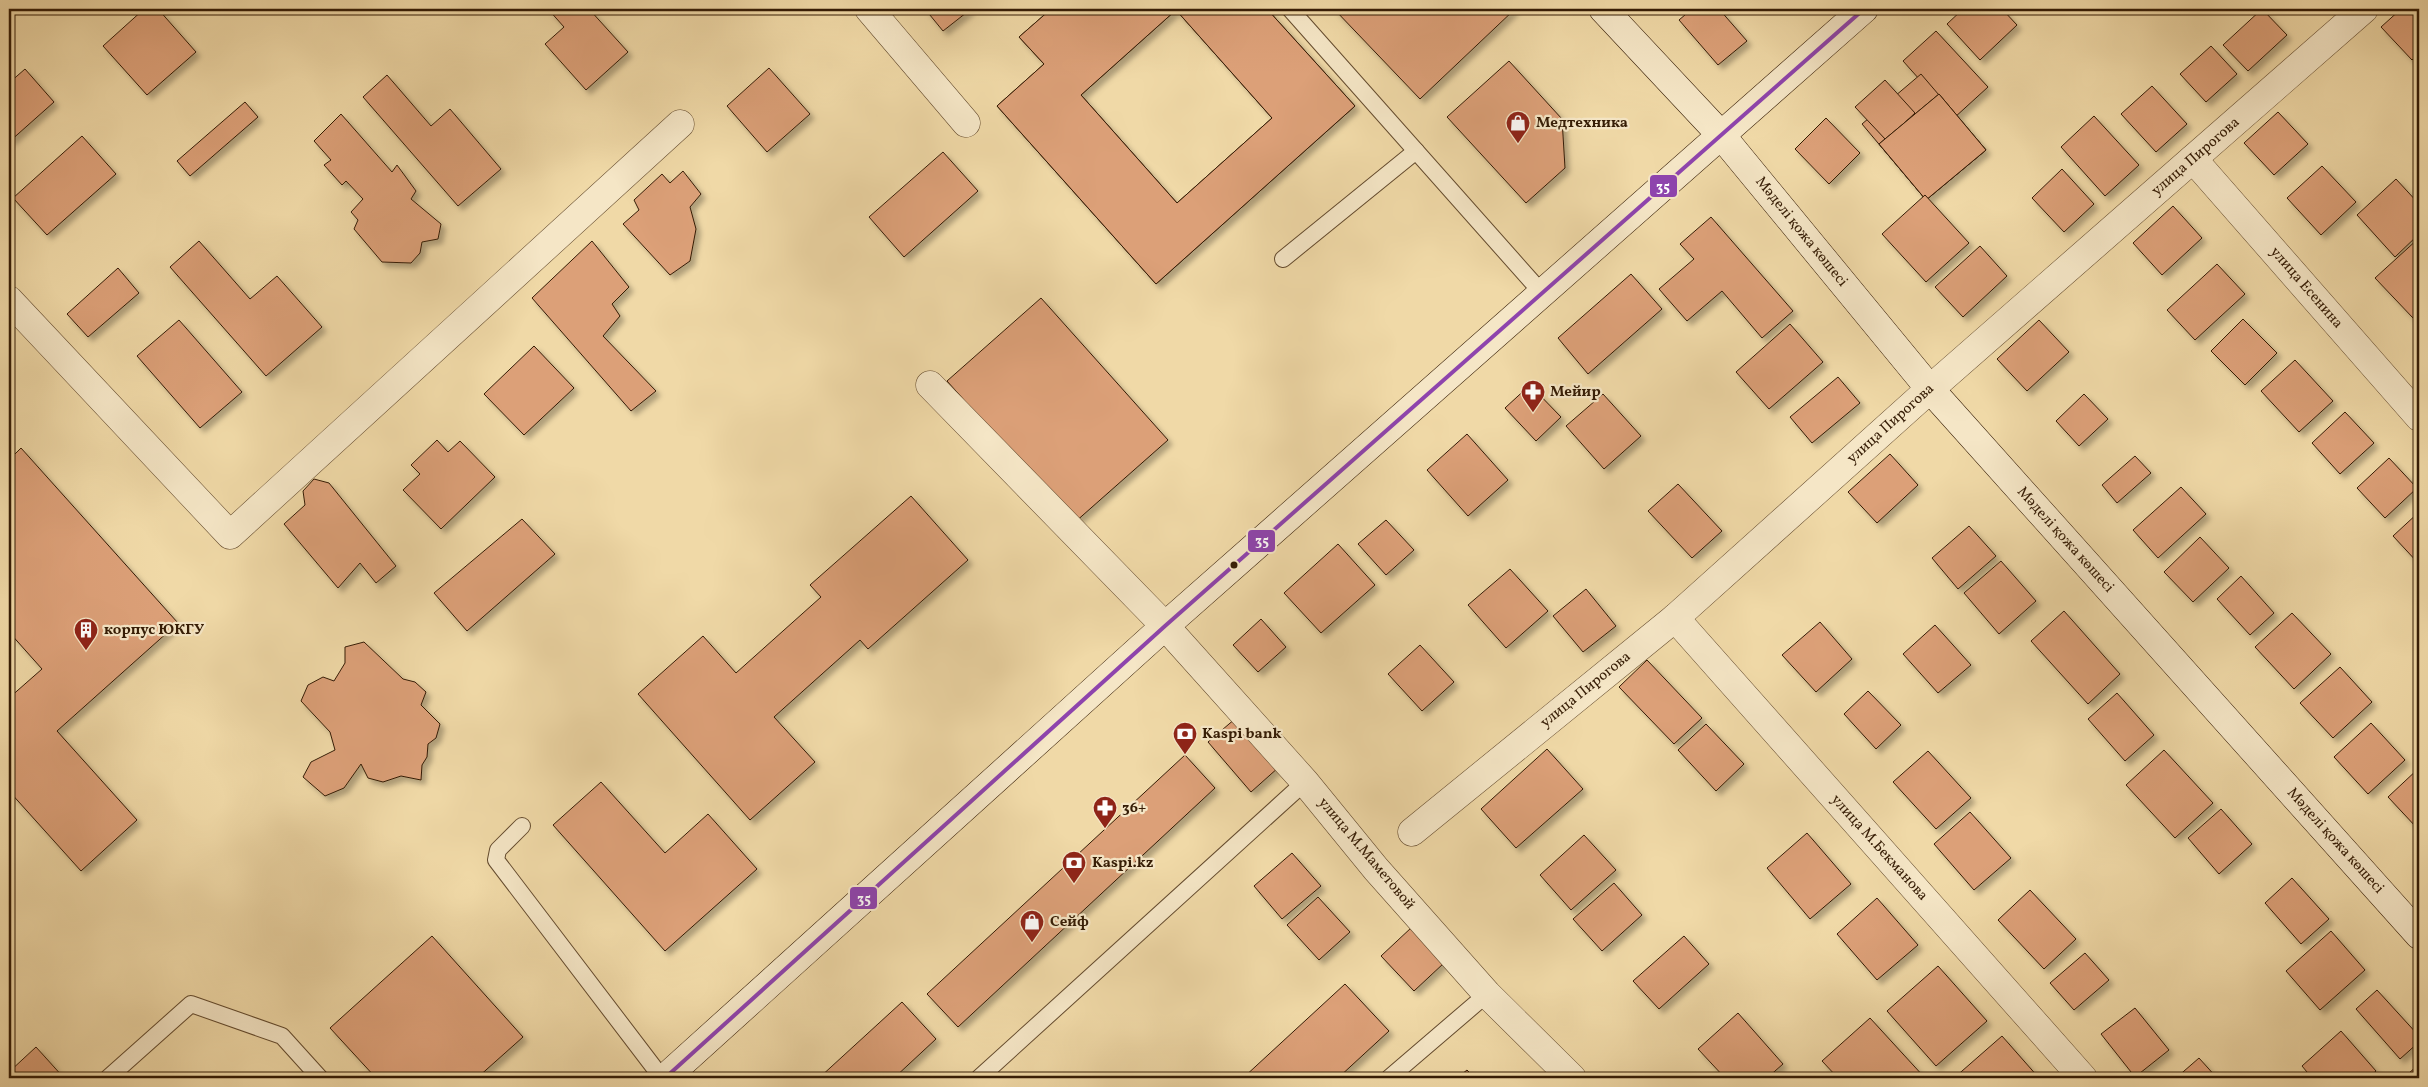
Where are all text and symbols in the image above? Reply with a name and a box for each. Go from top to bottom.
shop icon: Медтехника [1505,110,1531,144]
place label: Медтехника [1536,113,1628,134]
street label: улица Пирогова [2147,113,2245,201]
street label: Мәделі қожа көшесі [1750,172,1852,292]
line badge: 35 [1649,174,1678,198]
text: 35 [1656,178,1670,197]
street label: улица Есенина [2264,242,2348,334]
pharmacy icon: Мейир [1520,379,1546,413]
street label: улица Пирогова [1843,379,1939,469]
place label: Мейир [1550,382,1601,403]
street label: Мәделі қожа көшесі [2012,482,2118,598]
line badge: 35 [1247,529,1276,553]
text: 35 [1255,532,1269,551]
unlabelled marker [1229,560,1239,570]
building icon: корпус ЮКГУ [73,617,99,651]
place label: корпус ЮКГУ [104,620,204,641]
street label: улица Пирогова [1536,647,1636,733]
bank icon: Kaspi bank [1172,721,1198,755]
place label: Kaspi bank [1202,724,1282,745]
street label: Мәделі қожа көшесі [2282,783,2388,899]
street label: улица М.Бекманова [1826,790,1932,906]
street label: улица М.Маметовой [1313,793,1419,915]
pharmacy icon: 36+ [1092,795,1118,829]
place label: 36+ [1122,798,1146,819]
bank icon: Kaspi.kz [1061,850,1087,884]
place label: Kaspi.kz [1092,853,1154,874]
line badge: 35 [849,886,878,910]
text: 35 [857,890,871,909]
shop icon: Сейф [1019,909,1045,943]
place label: Сейф [1050,912,1089,933]

